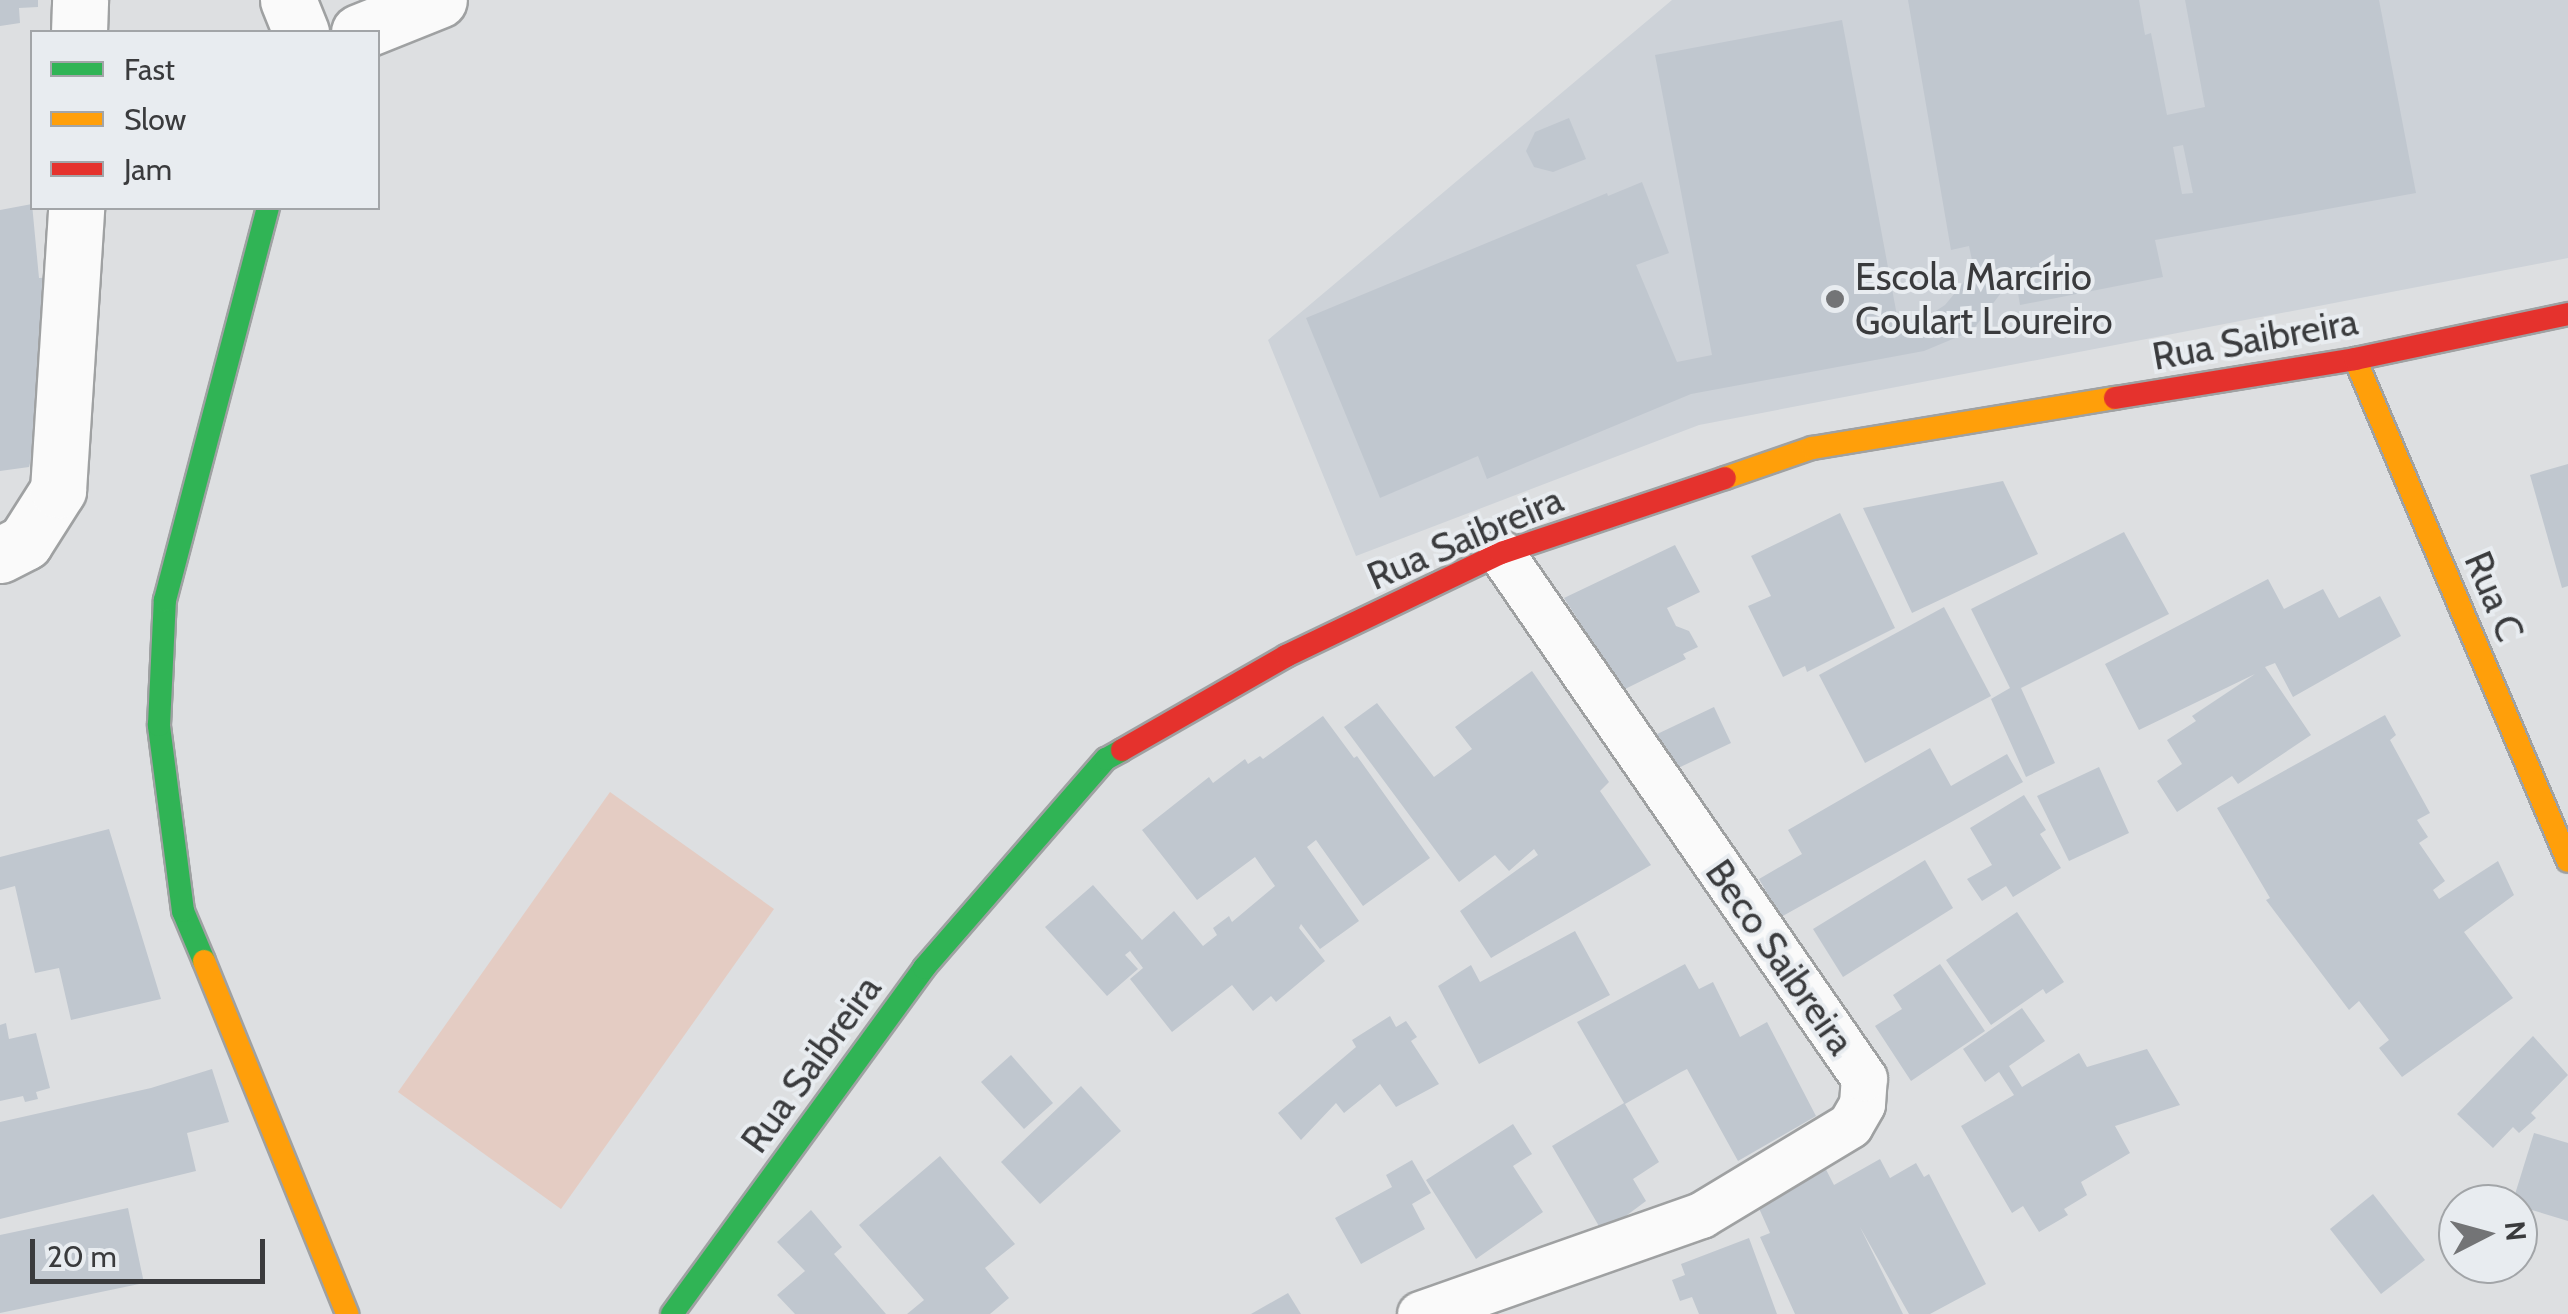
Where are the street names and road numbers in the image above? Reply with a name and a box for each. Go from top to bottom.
street label: Rua Saibreira [2149,299,2361,379]
street label: Rua Saibreira [1360,476,1570,600]
street label: Rua C [2455,544,2533,648]
street label: Beco Saibreira [1696,851,1864,1063]
street label: Rua Saibreira [731,967,891,1161]

